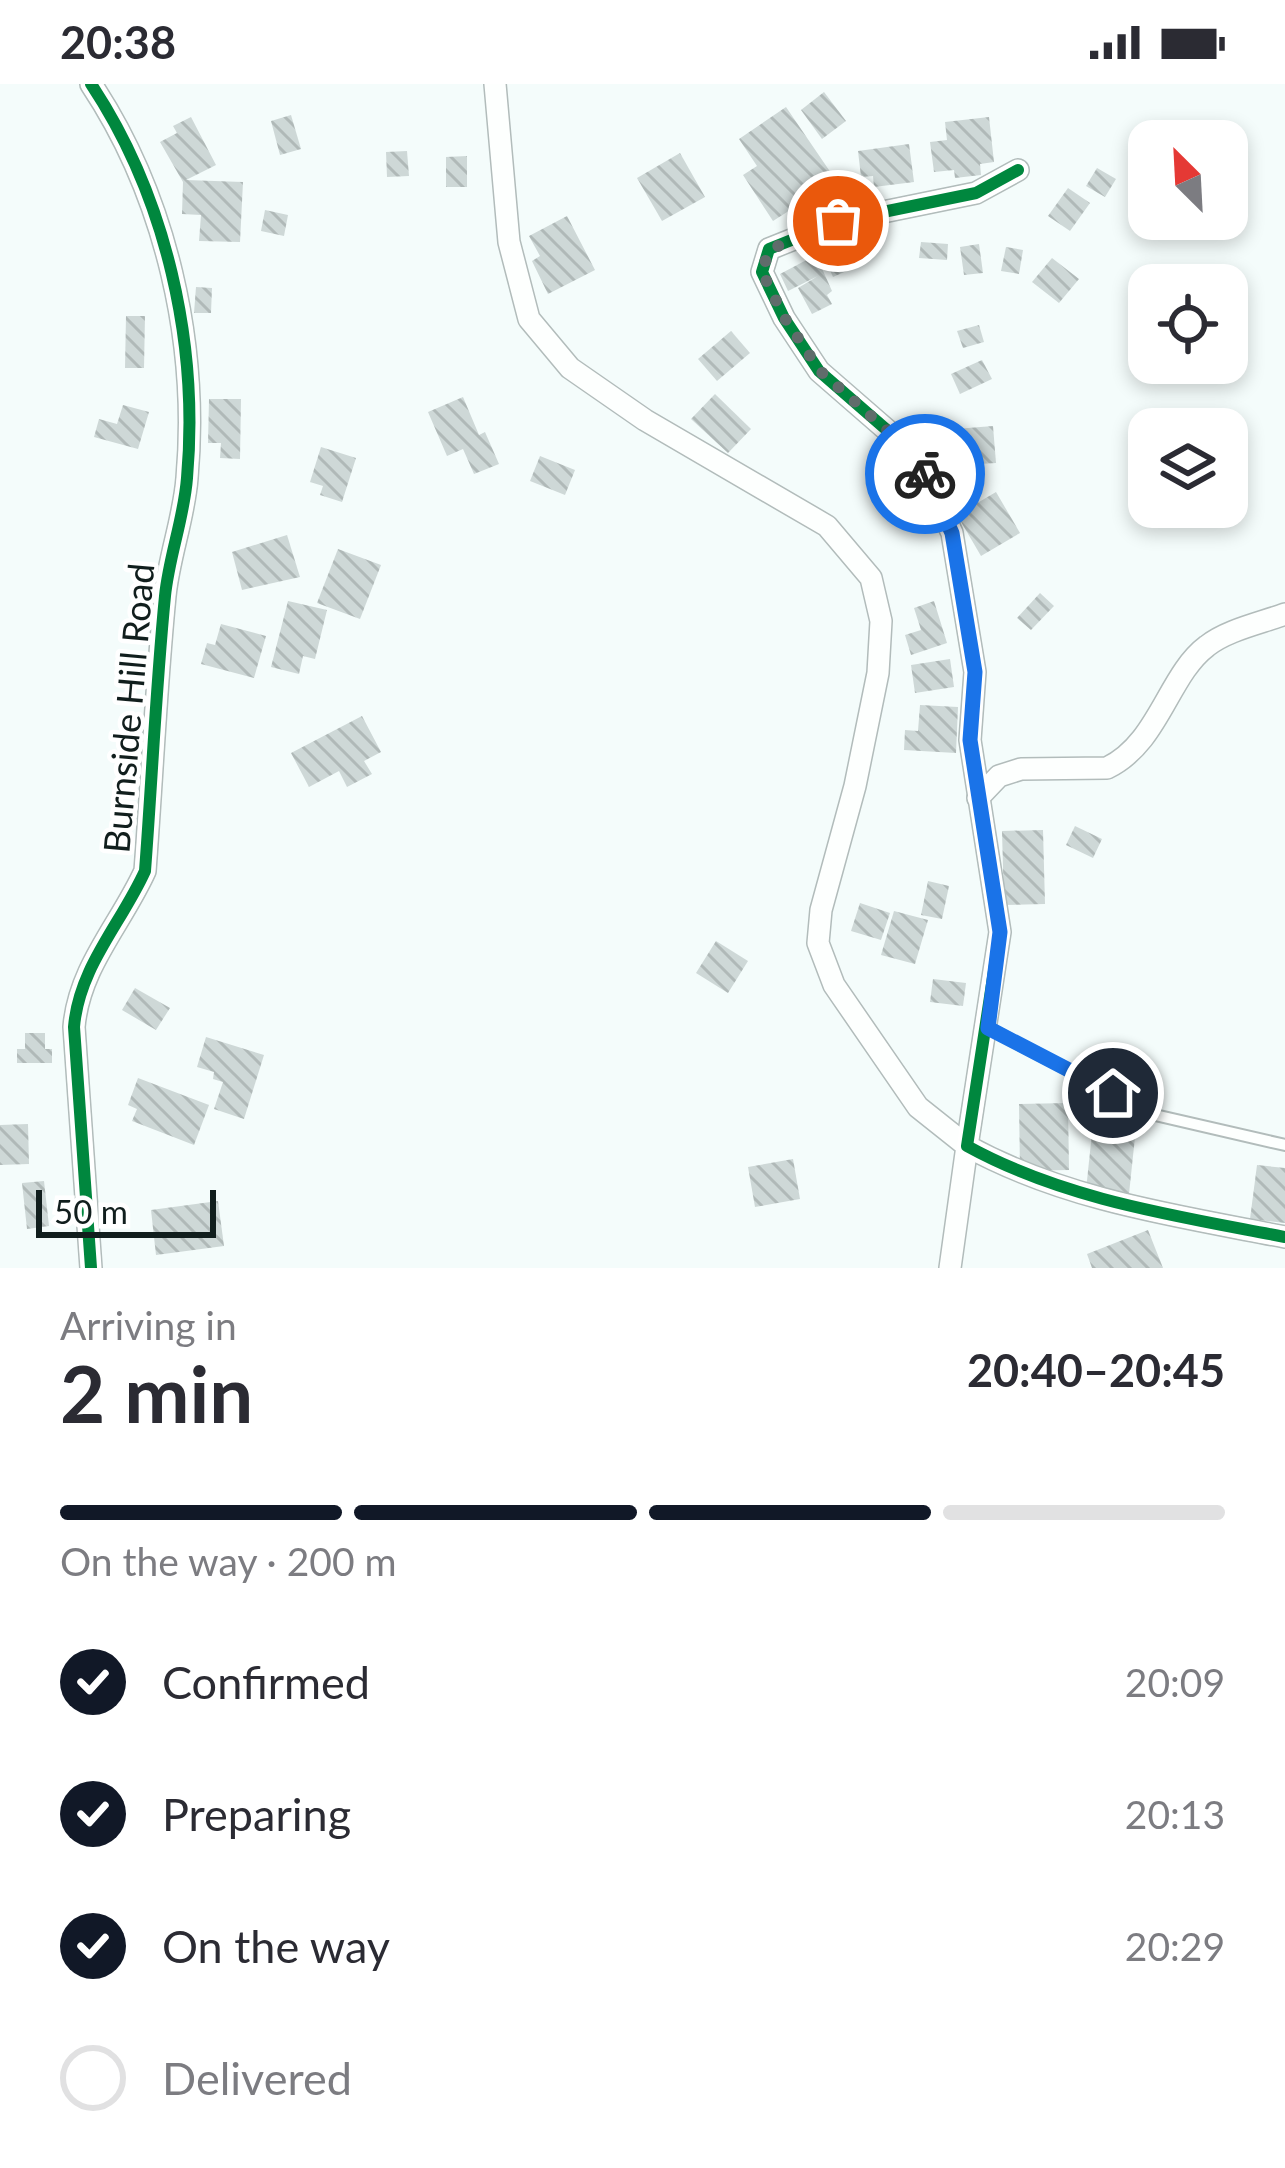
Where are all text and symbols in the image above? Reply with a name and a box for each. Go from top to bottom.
text: 20:38 [60,15,176,69]
north arrow [1128,120,1248,240]
map controls [1128,120,1248,528]
pin [787,170,889,272]
icon: bag [805,188,871,254]
button: locate [1128,264,1248,384]
button: layers [1128,408,1248,528]
courier [865,414,985,534]
icon: bike [892,441,958,507]
street label: Burnside Hill Road [93,561,163,855]
pin [1062,1042,1164,1144]
icon: home [1080,1060,1146,1126]
scale bar [36,1184,216,1237]
text: 50 m [54,1191,128,1231]
text: Arriving in [60,1302,237,1348]
text: 20:40–20:45 [967,1343,1225,1397]
text: 2 min [60,1346,253,1440]
text: On the way · 200 m [60,1538,397,1584]
icon: check [60,1649,126,1715]
text: Confirmed [162,1655,370,1709]
text: 20:09 [1125,1659,1225,1705]
icon: check [60,1781,126,1847]
text: Preparing [162,1787,351,1841]
text: 20:13 [1125,1791,1225,1837]
icon: check [60,1913,126,1979]
text: On the way [162,1919,390,1973]
text: 20:29 [1125,1923,1225,1969]
text: Delivered [162,2051,352,2105]

